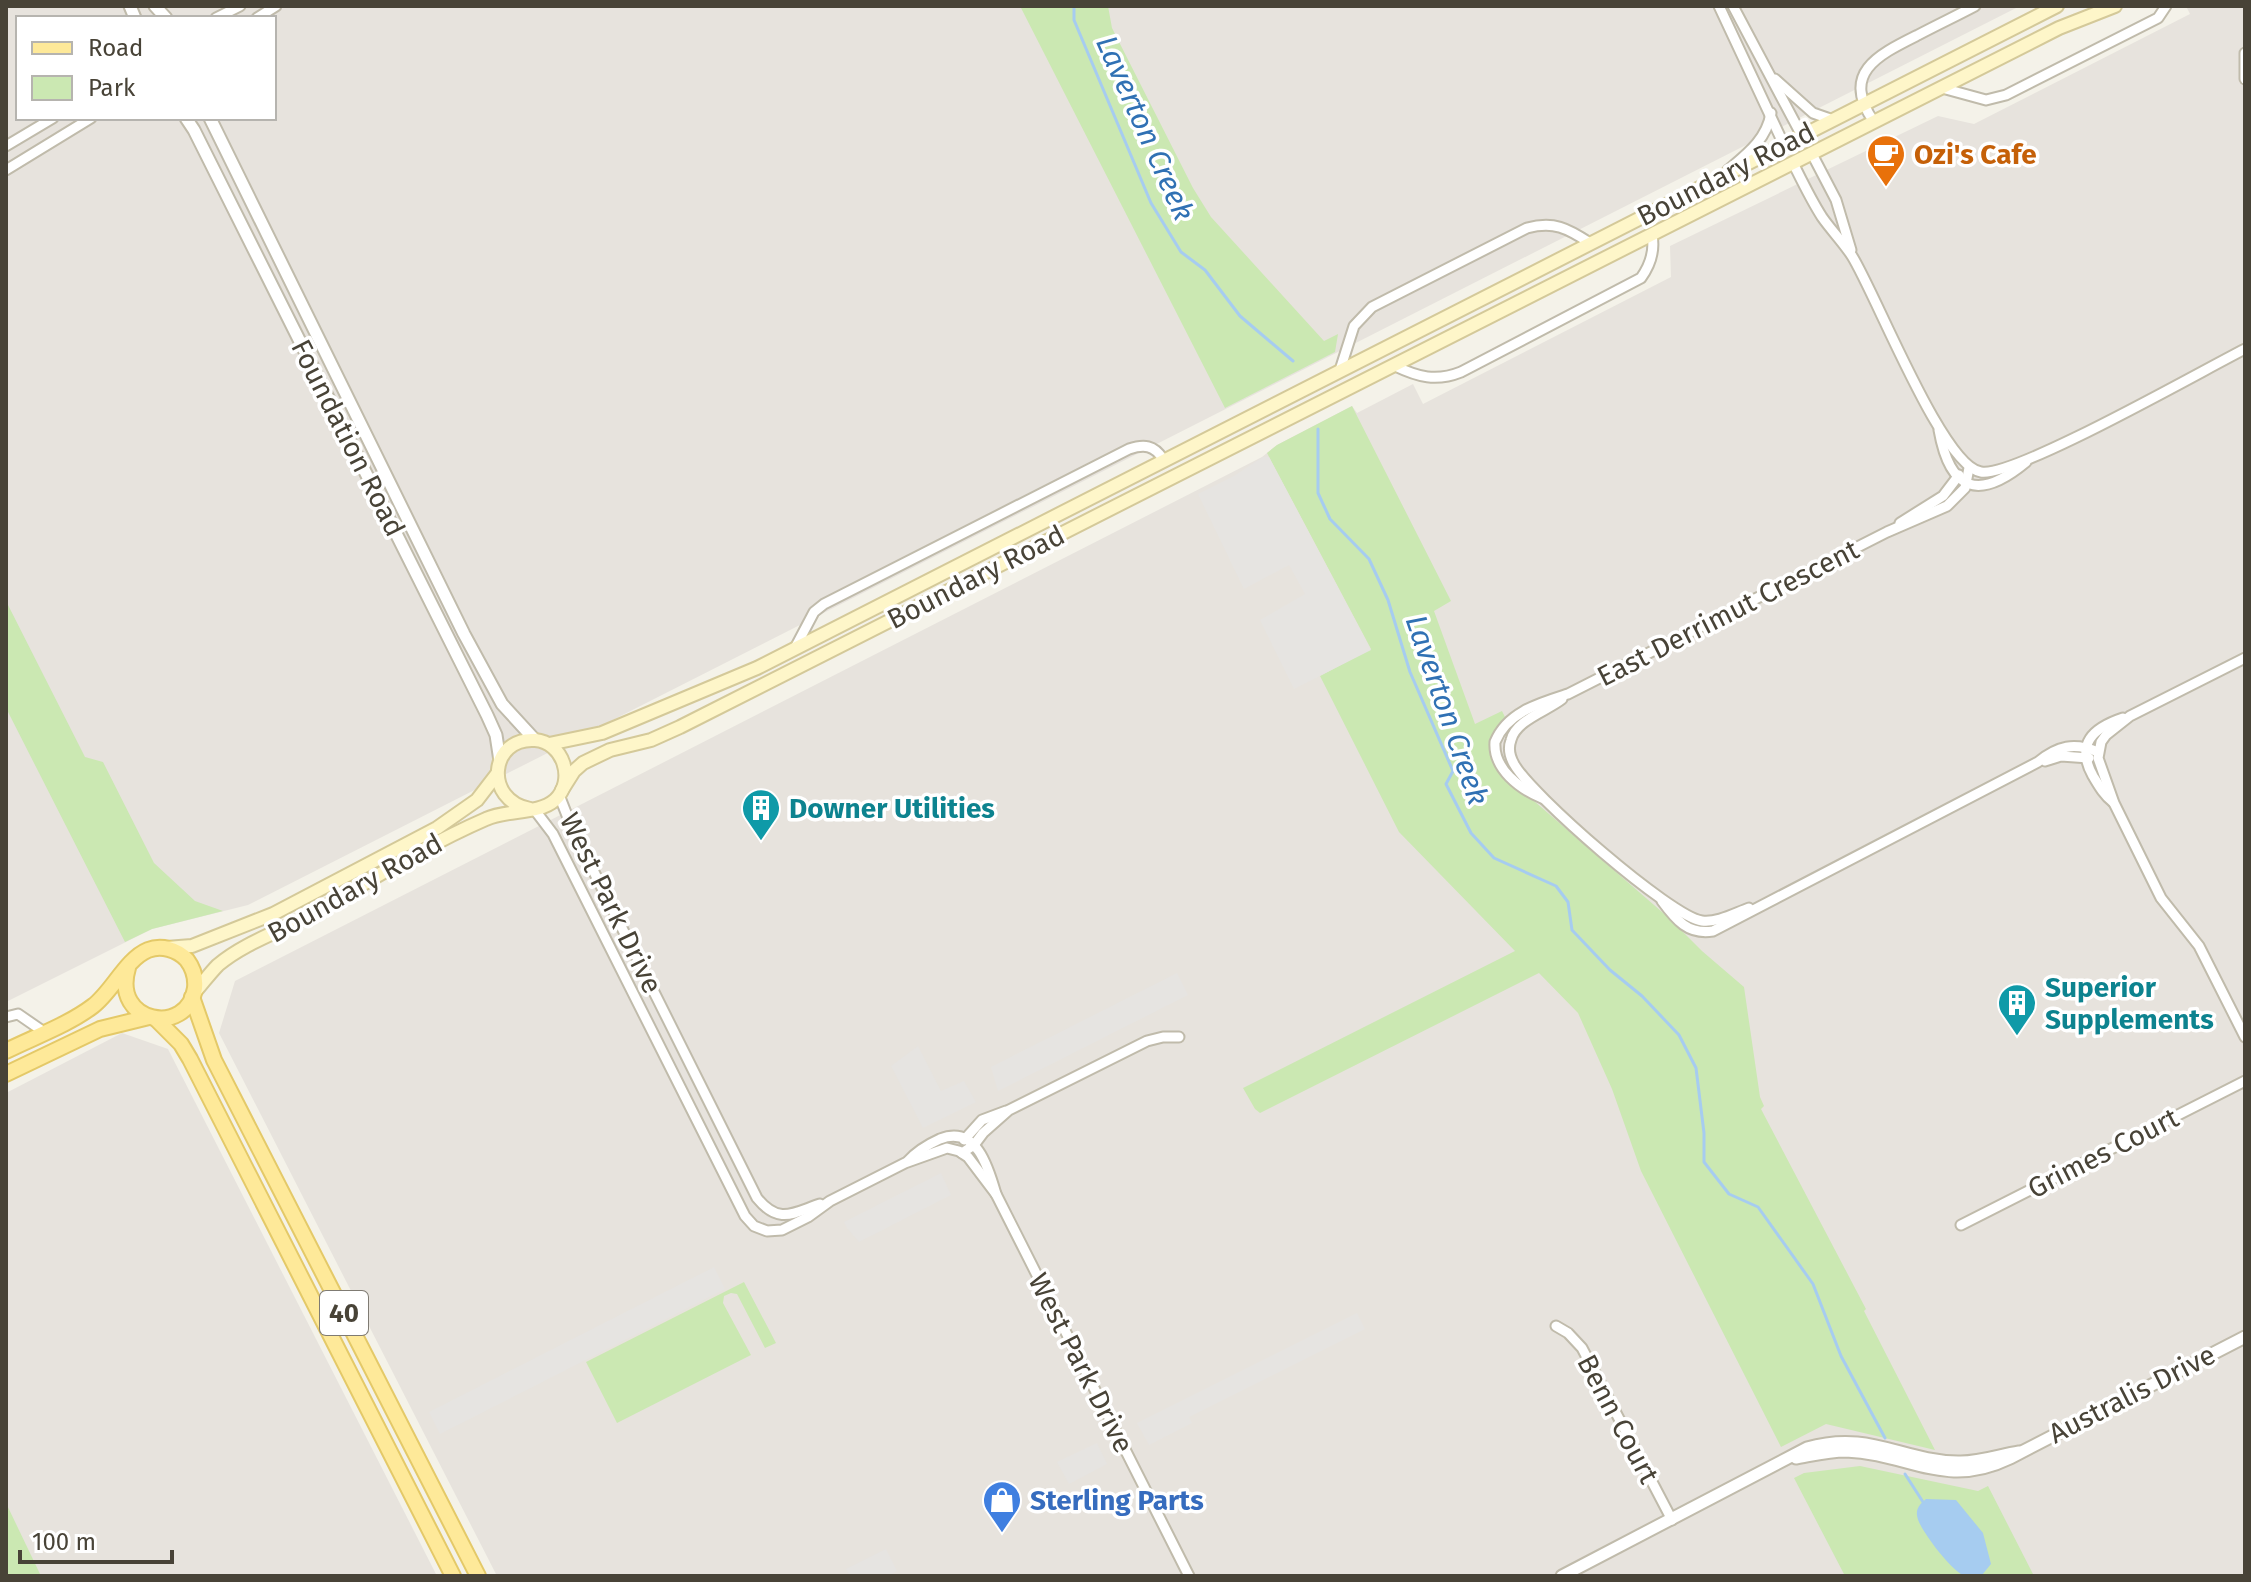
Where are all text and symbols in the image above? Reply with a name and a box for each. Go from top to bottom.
legend [16,16,276,120]
water label: Laverton Creek [1088,30,1202,226]
text: Road [88,34,143,62]
text: Park [88,74,136,102]
street label: Boundary Road [1632,115,1820,233]
cafe icon: Ozi's Cafe [1865,133,1907,188]
place label: Ozi's Cafe [1914,138,2037,171]
street label: Foundation Road [284,334,412,542]
street label: Boundary Road [882,518,1070,636]
street label: East Derrimut Crescent [1592,532,1865,693]
water label: Laverton Creek [1398,610,1496,810]
building icon: Downer Utilities [740,787,782,842]
place label: Downer Utilities [789,792,995,825]
street label: West Park Drive [553,807,669,999]
street label: Boundary Road [262,826,448,950]
place label: Superior Supplements [2045,971,2214,1036]
building icon: Superior Supplements [1996,982,2038,1037]
street label: Grimes Court [2022,1100,2185,1205]
street label: West Park Drive [1022,1268,1140,1458]
road number: 40 [320,1291,368,1335]
street label: Australis Drive [2043,1338,2221,1450]
street label: Benn Court [1570,1349,1666,1490]
shop icon: Sterling Parts [981,1479,1023,1534]
place label: Sterling Parts [1030,1484,1204,1517]
scale bar [20,1514,172,1564]
text: 100 m [32,1528,96,1556]

